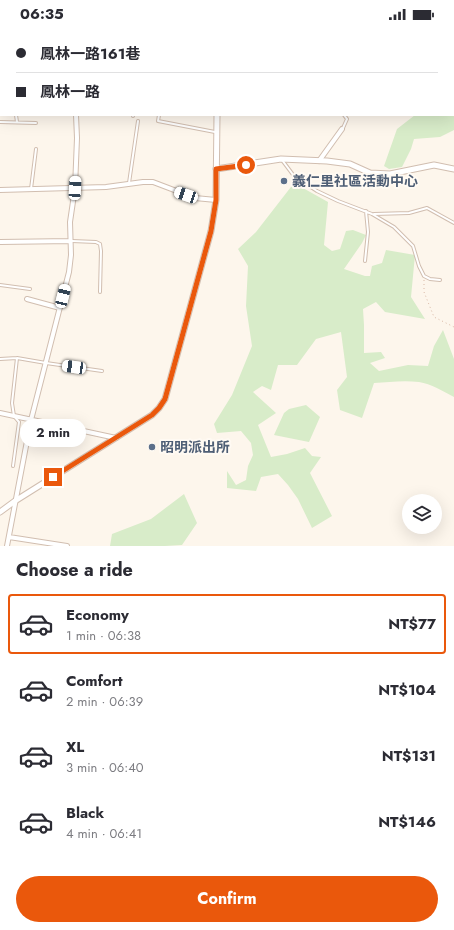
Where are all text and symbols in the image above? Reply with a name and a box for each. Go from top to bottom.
text: 06:35 [20,3,64,25]
text: 鳳林一路161巷 [40,43,140,65]
text: 鳳林一路 [40,81,100,103]
route start [237,156,255,174]
place label: 義仁里社區活動中心 [292,171,418,191]
car [68,176,82,200]
marker: 義仁里社區活動中心 [279,176,289,186]
car [173,185,199,205]
car [54,283,72,309]
car [61,359,87,375]
callout: 2 min [20,419,86,447]
text: 2 min [36,423,70,442]
place label: 昭明派出所 [160,437,230,457]
marker: 昭明派出所 [147,442,157,452]
route end [44,468,62,486]
map controls [402,494,442,534]
button: layers [402,494,442,534]
text: Choose a ride [16,557,133,583]
text: Economy [66,604,129,626]
icon: car [18,606,54,642]
text: NT$77 [388,613,436,635]
text: 1 min · 06:38 [66,626,141,645]
text: Comfort [66,670,123,692]
icon: car [18,672,54,708]
text: NT$104 [378,679,436,701]
text: 2 min · 06:39 [66,692,143,711]
text: XL [66,736,84,758]
icon: car [18,738,54,774]
text: NT$131 [382,745,436,767]
text: 3 min · 06:40 [66,758,144,777]
text: Black [66,802,104,824]
icon: car [18,804,54,840]
text: NT$146 [378,811,436,833]
text: 4 min · 06:41 [66,824,142,843]
button: Confirm [16,876,438,922]

